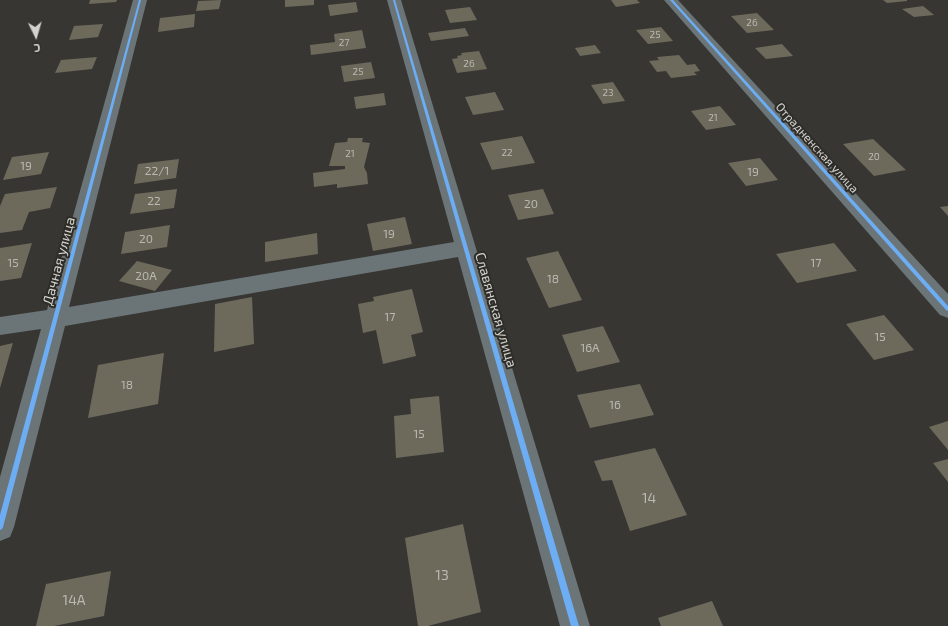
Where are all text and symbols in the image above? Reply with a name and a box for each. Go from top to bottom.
north arrow [16,16,56,56]
house number: 26 [746,17,758,29]
house number: 25 [650,29,660,41]
house number: 27 [339,37,349,49]
text: С [33,42,41,55]
house number: 26 [463,58,475,70]
house number: 25 [353,66,363,78]
house number: 23 [602,87,614,99]
street label: Отрадненская улица [773,100,861,196]
house number: 21 [708,112,718,124]
house number: 22 [501,147,513,159]
house number: 21 [345,148,355,160]
house number: 20 [868,151,880,163]
house number: 19 [20,159,32,173]
house number: 22/1 [145,164,169,178]
house number: 19 [747,165,759,179]
house number: 22 [147,194,161,208]
house number: 20 [524,197,538,211]
street label: Дачная улица [39,215,79,307]
house number: 19 [383,227,395,241]
house number: 20 [139,232,153,246]
street label: Славянская улица [472,250,520,370]
house number: 15 [7,256,19,270]
house number: 17 [811,256,821,270]
house number: 20А [135,269,157,283]
house number: 18 [547,272,559,286]
house number: 17 [385,310,395,324]
house number: 15 [874,330,886,344]
house number: 16А [580,341,600,355]
house number: 18 [121,378,133,392]
house number: 16 [609,398,621,412]
house number: 15 [413,427,425,441]
house number: 14 [642,490,656,506]
house number: 13 [435,567,449,583]
house number: 14А [63,592,85,608]

